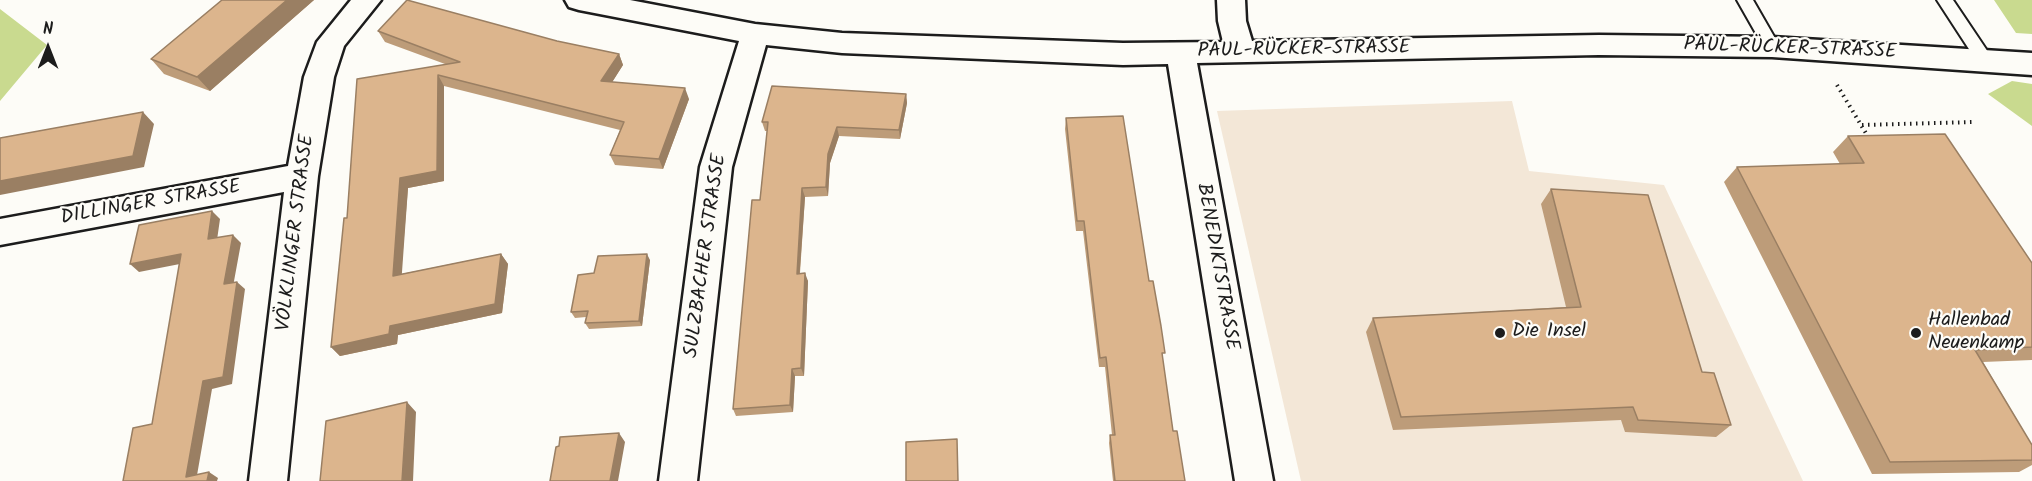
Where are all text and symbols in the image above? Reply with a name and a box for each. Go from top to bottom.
text: N [43,17,53,42]
north arrow [18,18,78,78]
street label: PAUL-RÜCKER-STRASSE [1683,34,1897,66]
street label: PAUL-RÜCKER-STRASSE [1197,37,1411,65]
street label: VÖLKLINGER STRASSE [273,133,321,333]
street label: SULZBACHER STRASSE [681,152,733,360]
street label: DILLINGER STRASSE [59,176,243,232]
street label: BENEDIKTSTRASSE [1189,182,1243,352]
place label: Hallenbad Neuenkamp [1928,310,2024,357]
place label: Die Insel [1512,321,1586,345]
marker: Die Insel [1493,326,1507,340]
marker: Hallenbad Neuenkamp [1909,326,1923,340]

